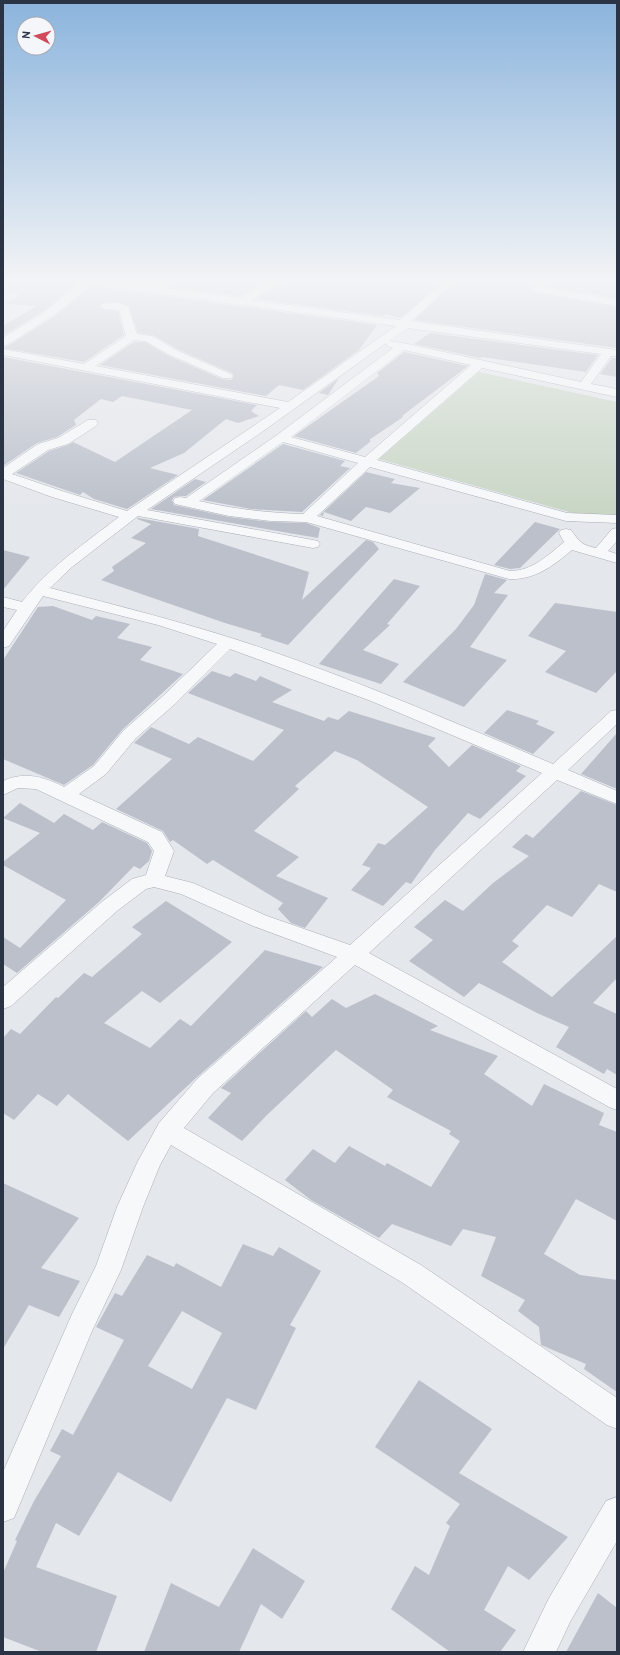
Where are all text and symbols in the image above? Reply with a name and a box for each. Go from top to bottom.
north arrow [16,16,56,56]
text: N [20,30,34,40]

